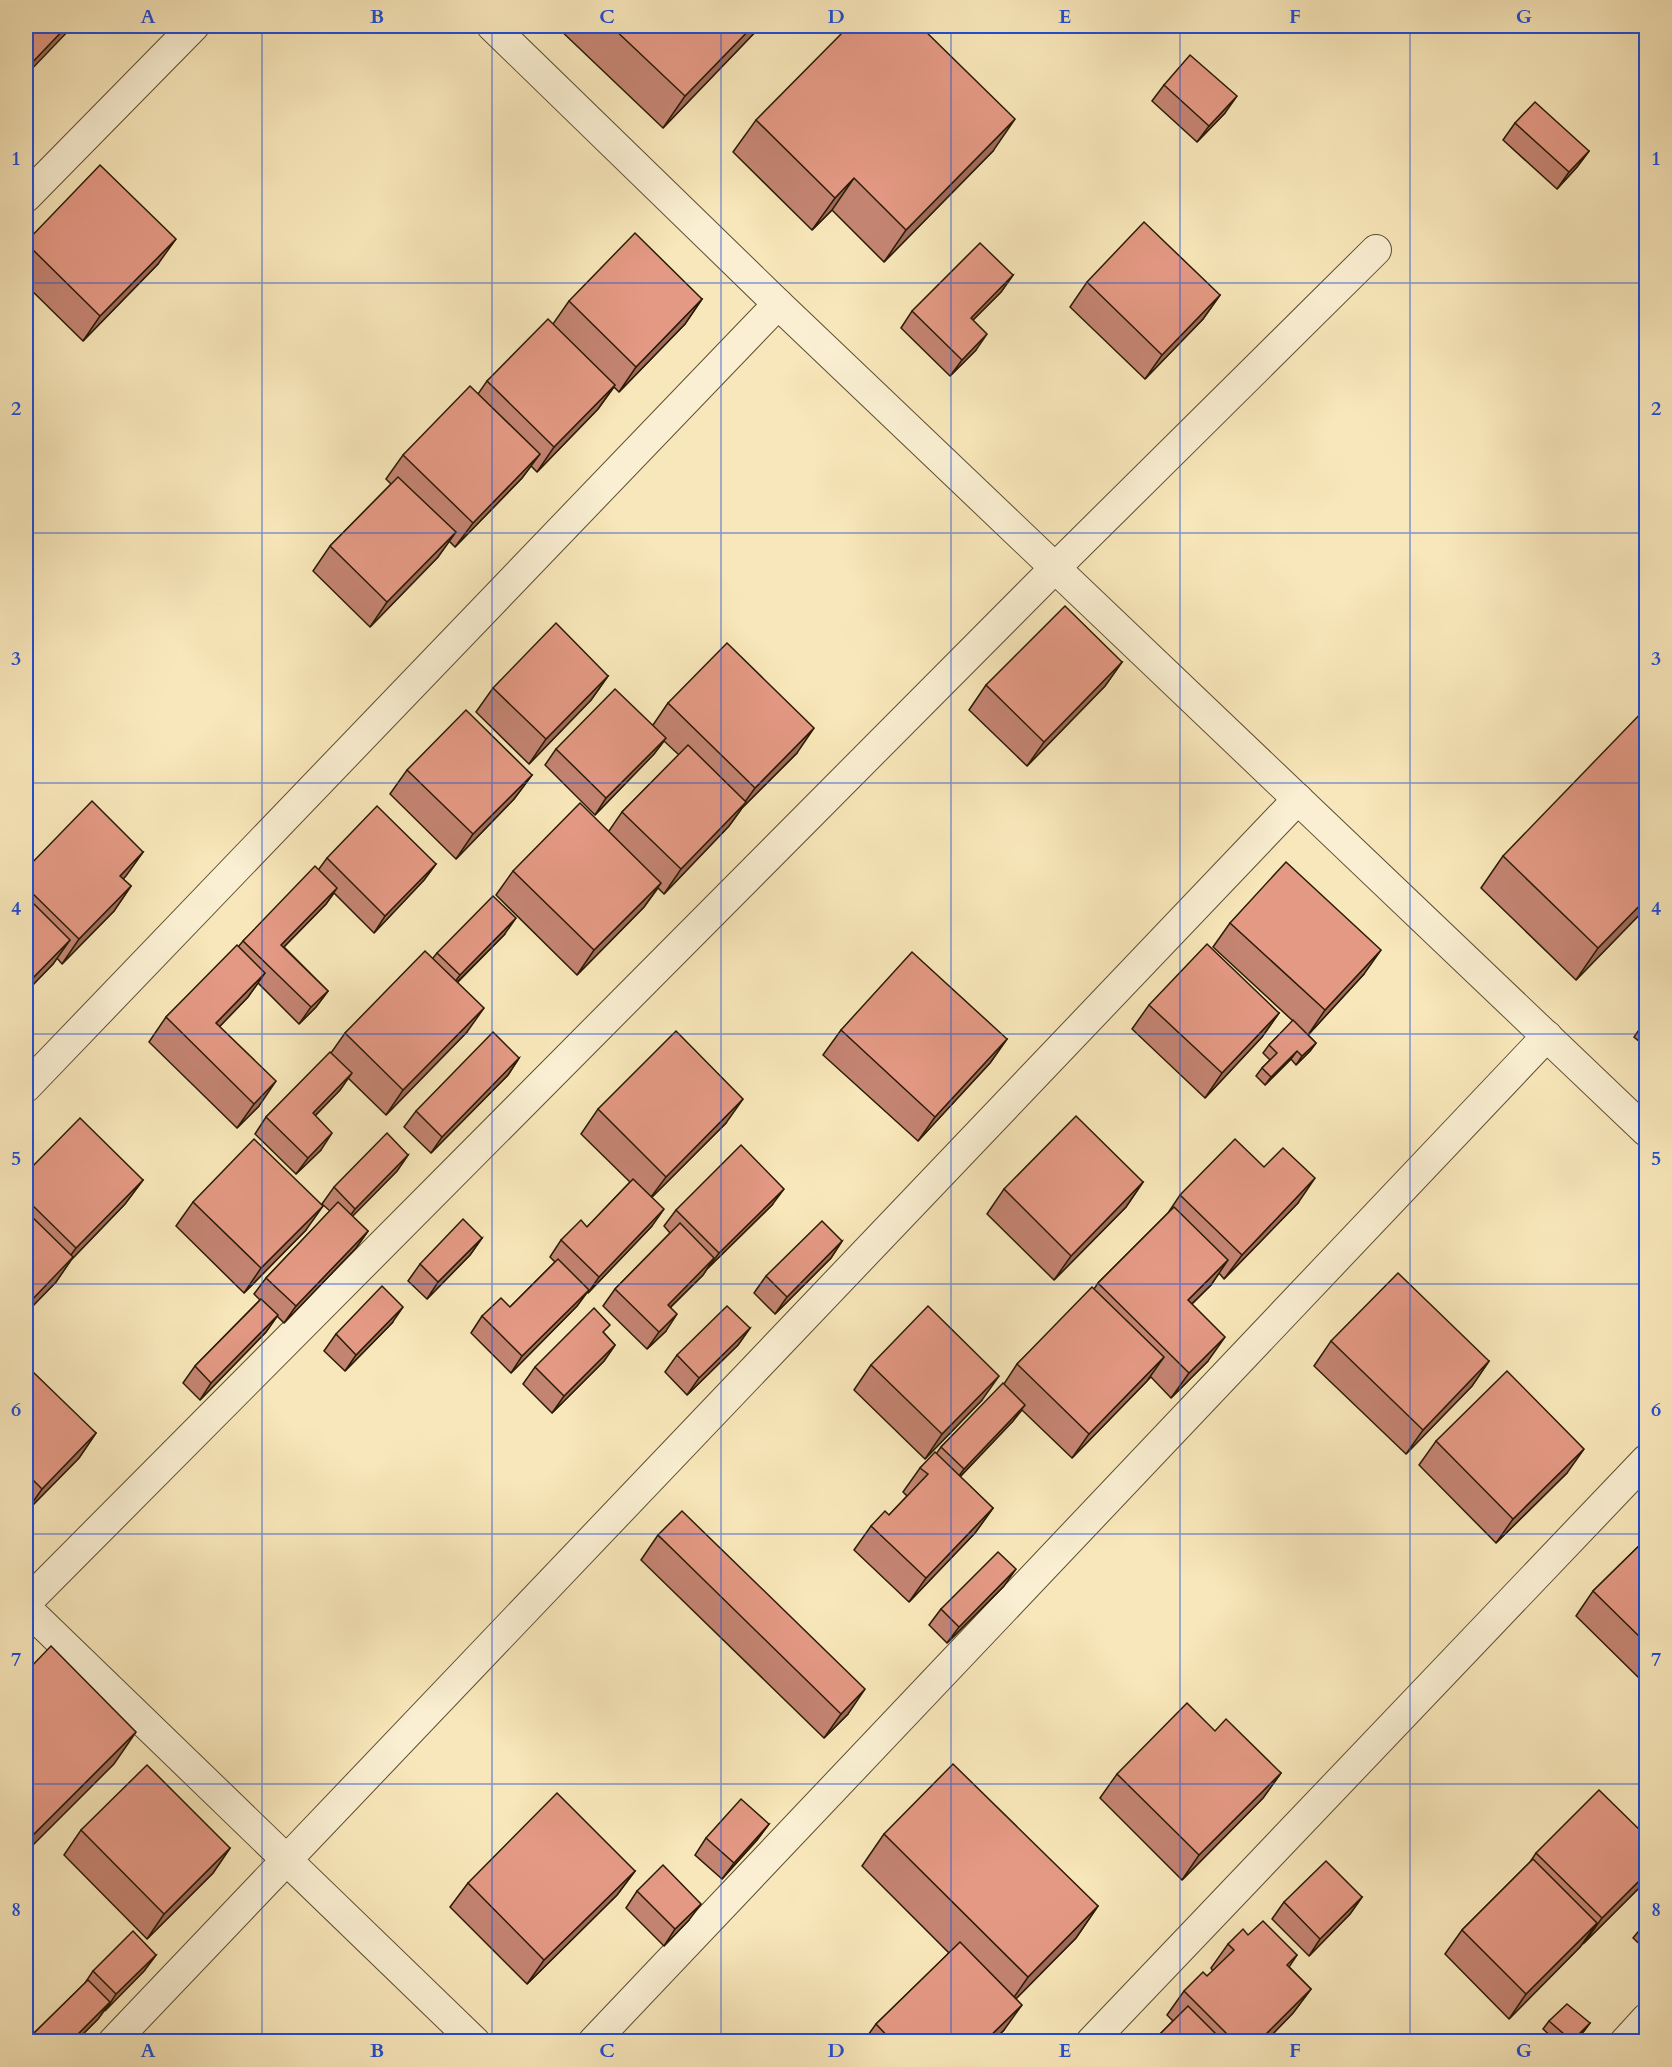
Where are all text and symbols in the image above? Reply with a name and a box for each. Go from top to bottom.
text: A [140,3,156,30]
text: B [370,3,384,30]
text: C [599,3,615,30]
text: D [827,3,845,30]
text: E [1059,3,1071,30]
text: F [1289,3,1301,30]
text: G [1516,3,1532,30]
text: 1 [11,145,21,172]
text: 1 [1651,145,1661,172]
text: 2 [11,395,21,422]
text: 2 [1651,395,1661,422]
text: 3 [11,645,21,672]
text: 3 [1651,645,1661,672]
text: 4 [11,895,21,922]
text: 4 [1651,895,1661,922]
text: 5 [11,1145,21,1172]
text: 5 [1651,1145,1661,1172]
text: 6 [11,1396,21,1423]
text: 6 [1651,1396,1661,1423]
text: 7 [11,1646,21,1673]
text: 7 [1651,1646,1661,1673]
text: 8 [11,1896,21,1923]
text: 8 [1651,1896,1661,1923]
text: A [140,2037,156,2064]
text: B [370,2037,384,2064]
text: C [599,2037,615,2064]
text: D [827,2037,845,2064]
text: E [1059,2037,1071,2064]
text: F [1289,2037,1301,2064]
text: G [1516,2037,1532,2064]

